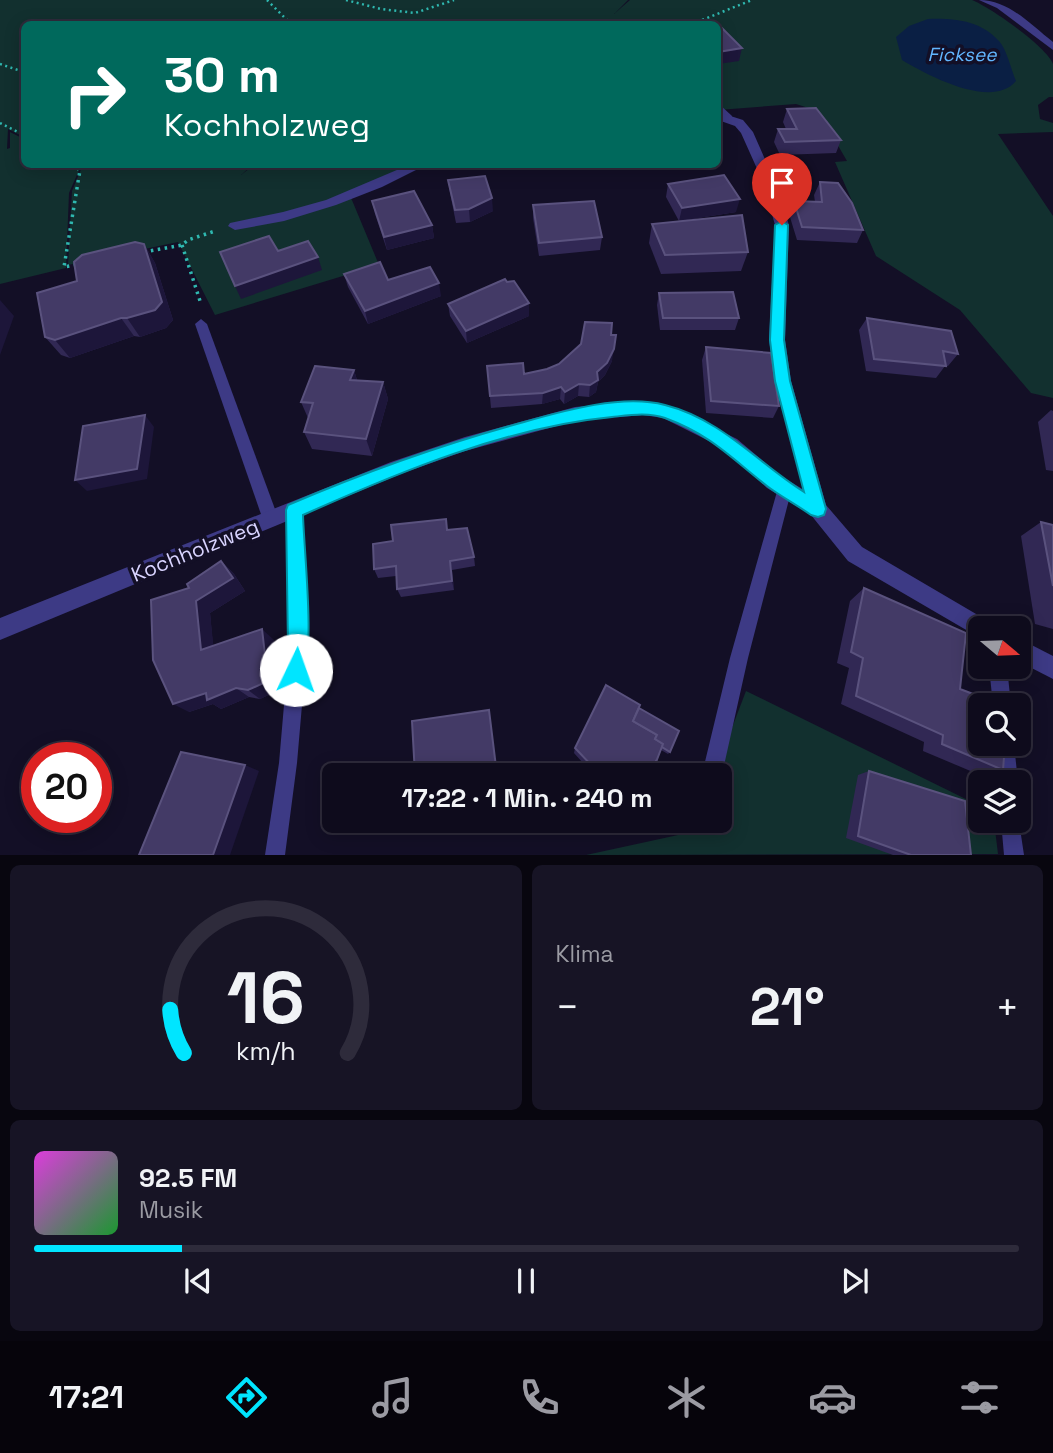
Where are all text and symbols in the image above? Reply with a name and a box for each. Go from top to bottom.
water label: Ficksee [928,42,997,67]
text: 30 m [164,44,280,106]
icon: right [49,49,140,140]
text: Kochholzweg [164,105,370,145]
pin [752,153,812,225]
icon: arrive [763,164,801,202]
street label: Kochholzweg [127,512,263,588]
north arrow [968,616,1031,679]
map controls [968,616,1031,833]
position arrow [259,633,333,707]
button: search [968,693,1031,756]
speed limit sign: 20 [21,742,112,833]
button: layers [968,770,1031,833]
text: 17:22 · 1 Min. · 240 m [402,781,652,815]
text: Klima [556,939,614,969]
text: 16 [227,952,305,1045]
text: 21° [750,974,825,1040]
text: − [556,983,579,1031]
text: + [995,983,1019,1031]
text: km/h [236,1035,296,1067]
text: 92.5 FM [139,1161,237,1195]
text: Musik [139,1195,203,1225]
icon: previous [179,1262,217,1300]
icon: pause [507,1262,545,1300]
icon: next [836,1262,874,1300]
icon: directions [222,1373,271,1422]
icon: music [368,1373,417,1422]
icon: phone [515,1373,564,1422]
icon: climate [662,1373,711,1422]
icon: car [808,1373,857,1422]
icon: filters [955,1373,1004,1422]
text: 17:21 [49,1377,124,1417]

